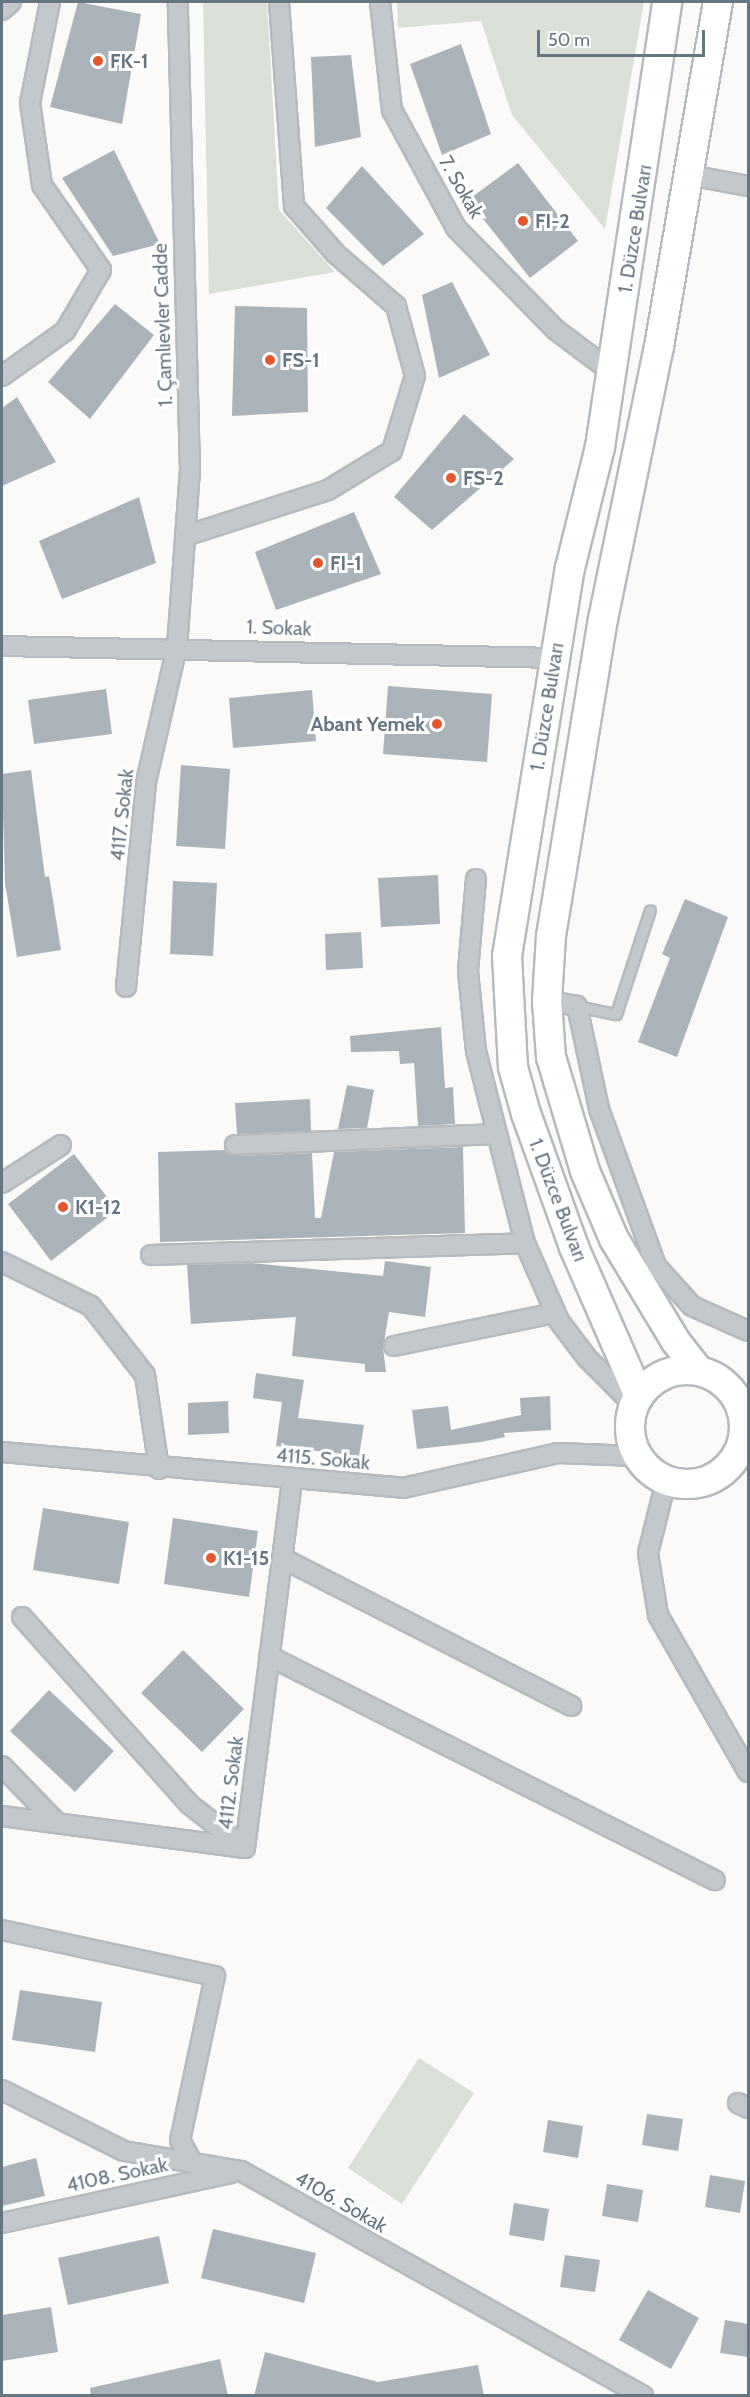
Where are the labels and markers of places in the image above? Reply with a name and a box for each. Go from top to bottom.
place label: FK-1 [110,49,148,73]
marker: FK-1 [91,54,105,68]
place label: FI-2 [535,209,570,233]
marker: FI-2 [516,214,530,228]
place label: FS-1 [282,348,320,372]
marker: FS-1 [263,353,277,367]
place label: FS-2 [463,466,504,490]
marker: FS-2 [444,471,458,485]
place label: FI-1 [330,551,362,575]
marker: FI-1 [311,556,325,570]
place label: Abant Yemek [311,712,425,736]
marker: Abant Yemek [430,717,444,731]
place label: K1-12 [75,1195,121,1219]
marker: K1-12 [56,1200,70,1214]
place label: K1-15 [223,1546,269,1570]
marker: K1-15 [204,1551,218,1565]

